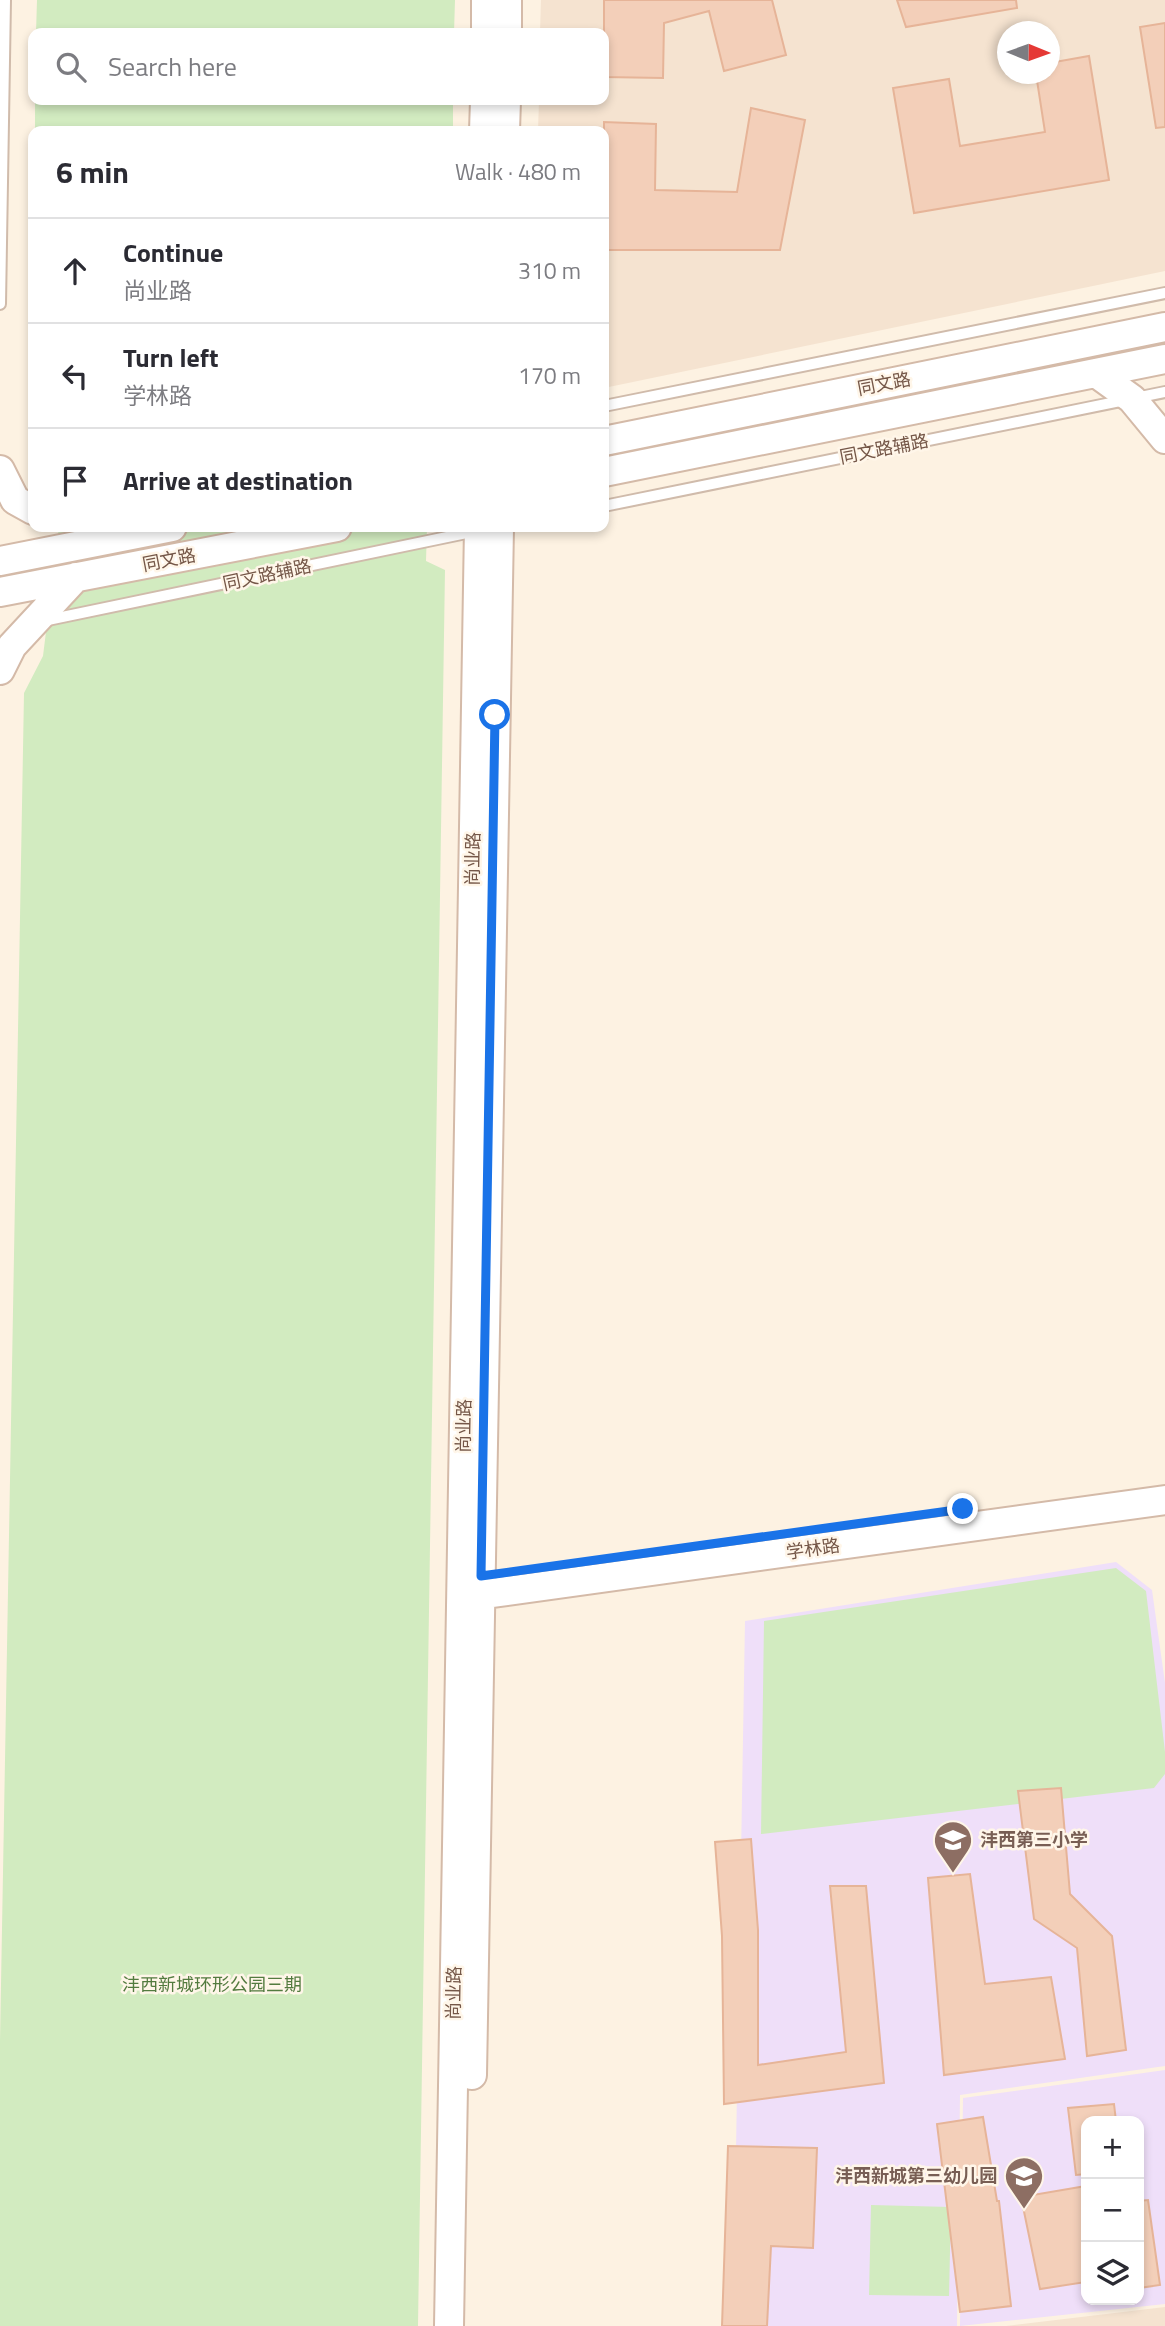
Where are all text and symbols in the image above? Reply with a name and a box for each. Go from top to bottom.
north arrow [997,21,1060,84]
search box [28,28,609,105]
text: Search here [108,47,237,86]
icon: search [52,48,90,86]
text: 6 min [56,149,129,195]
text: Walk · 480 m [455,154,581,189]
text: Continue [123,233,223,272]
icon: ahead [56,252,94,290]
text: 310 m [518,253,581,288]
text: 尚业路 [123,273,192,308]
text: Turn left [123,338,218,377]
icon: left [56,357,94,395]
text: 170 m [518,358,581,393]
street label: 同文路 [855,365,913,402]
text: 学林路 [123,378,192,413]
street label: 同文路辅路 [837,427,931,470]
text: Arrive at destination [123,461,353,500]
icon: arrive [56,462,94,500]
street label: 同文路 [140,541,198,578]
street label: 同文路辅路 [220,552,314,597]
route start [479,699,510,730]
street label: 尚业路 [459,832,486,886]
street label: 尚业路 [450,1399,477,1453]
route end [947,1493,978,1524]
street label: 学林路 [784,1531,842,1566]
school or university icon: 沣西第三小学 [932,1819,974,1874]
place label: 沣西第三小学 [980,1826,1088,1853]
street label: 尚业路 [440,1966,467,2020]
park label: 沣西新城环形公园三期 [122,1971,302,1998]
map controls [1081,2116,1144,2305]
button: + [1081,2116,1144,2179]
school or university icon: 沣西新城第三幼儿园 [1003,2155,1045,2210]
place label: 沣西新城第三幼儿园 [835,2162,997,2189]
button: − [1081,2179,1144,2242]
button: layers [1081,2242,1144,2305]

